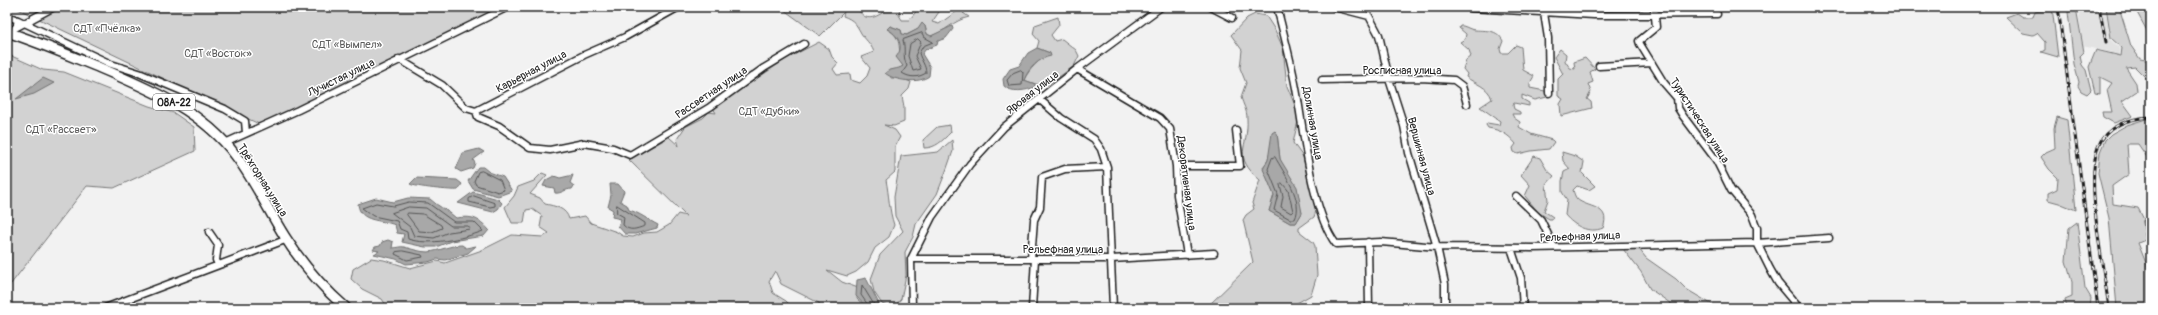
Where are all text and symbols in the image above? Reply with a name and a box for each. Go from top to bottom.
park label: СДТ «Пчёлка» [73,22,141,35]
park label: СДТ «Вымпел» [312,38,383,51]
park label: СДТ «Восток» [184,47,252,60]
street label: Карьерная улица [494,47,569,95]
street label: Лучистая улица [305,56,377,100]
street label: Рассветная улица [673,64,750,121]
street label: Росписная улица [1363,64,1441,77]
street label: Яровая улица [1004,68,1061,117]
street label: Туристическая улица [1667,75,1732,165]
street label: Долинная улица [1299,84,1325,161]
road number: 08А-22 [153,94,195,110]
park label: СДТ «Дубки» [738,105,800,118]
street label: Вершинная улица [1405,116,1438,197]
park label: СДТ «Рассвет» [25,123,97,136]
street label: Декоративная улица [1174,134,1199,231]
street label: Трёхгорная улица [235,142,290,219]
street label: Рельефная улица [1540,229,1620,244]
street label: Рельефная улица [1023,243,1103,256]

